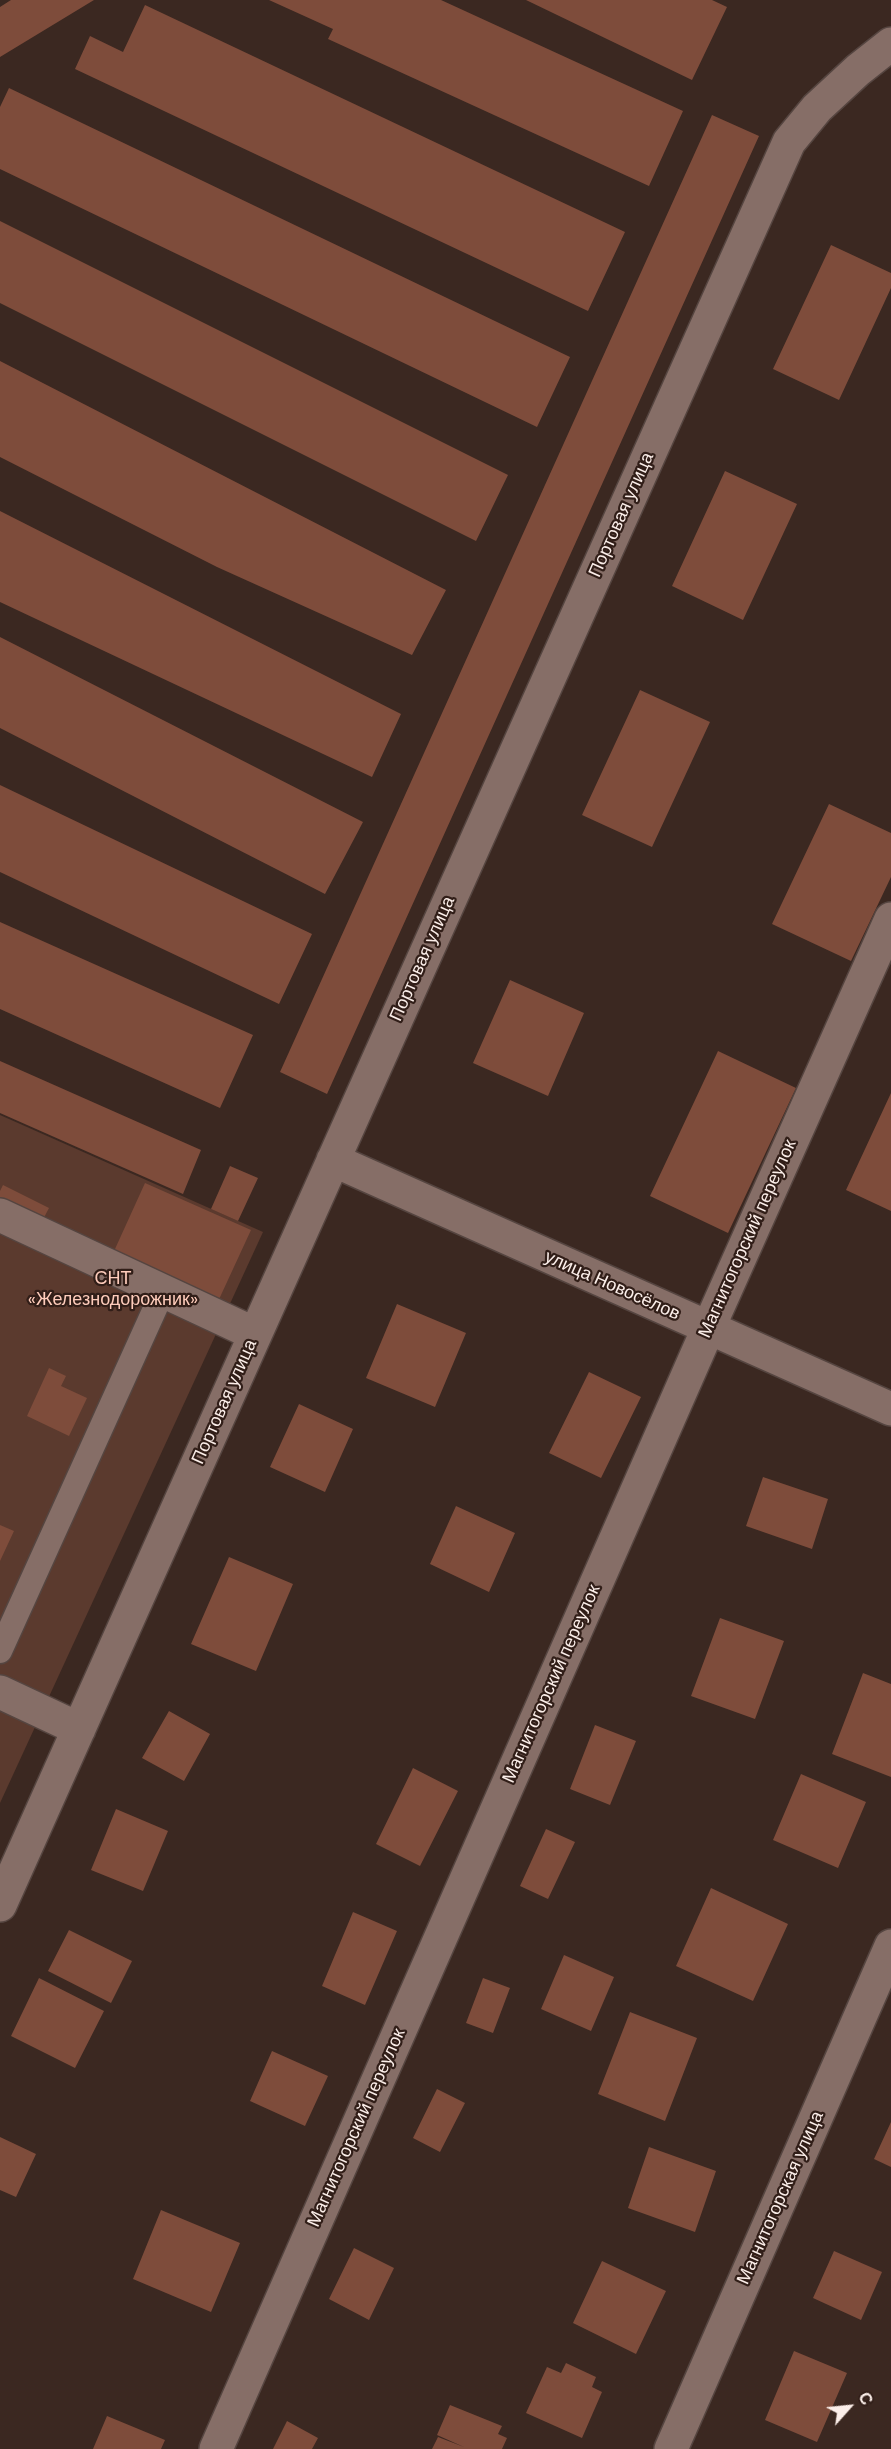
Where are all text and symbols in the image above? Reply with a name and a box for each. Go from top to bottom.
street label: Портовая улица [585,449,659,581]
street label: Портовая улица [386,893,460,1025]
street label: Магнитогорский переулок [694,1137,802,1341]
street label: улица Новосёлов [541,1246,683,1326]
park label: СНТ «Железнодорожник» [28,1268,198,1310]
street label: Портовая улица [188,1336,262,1468]
street label: Магнитогорский переулок [498,1582,606,1786]
street label: Магнитогорский переулок [303,2026,411,2230]
street label: Магнитогорская улица [733,2108,829,2288]
north arrow [819,2377,879,2437]
text: С [854,2389,877,2409]

